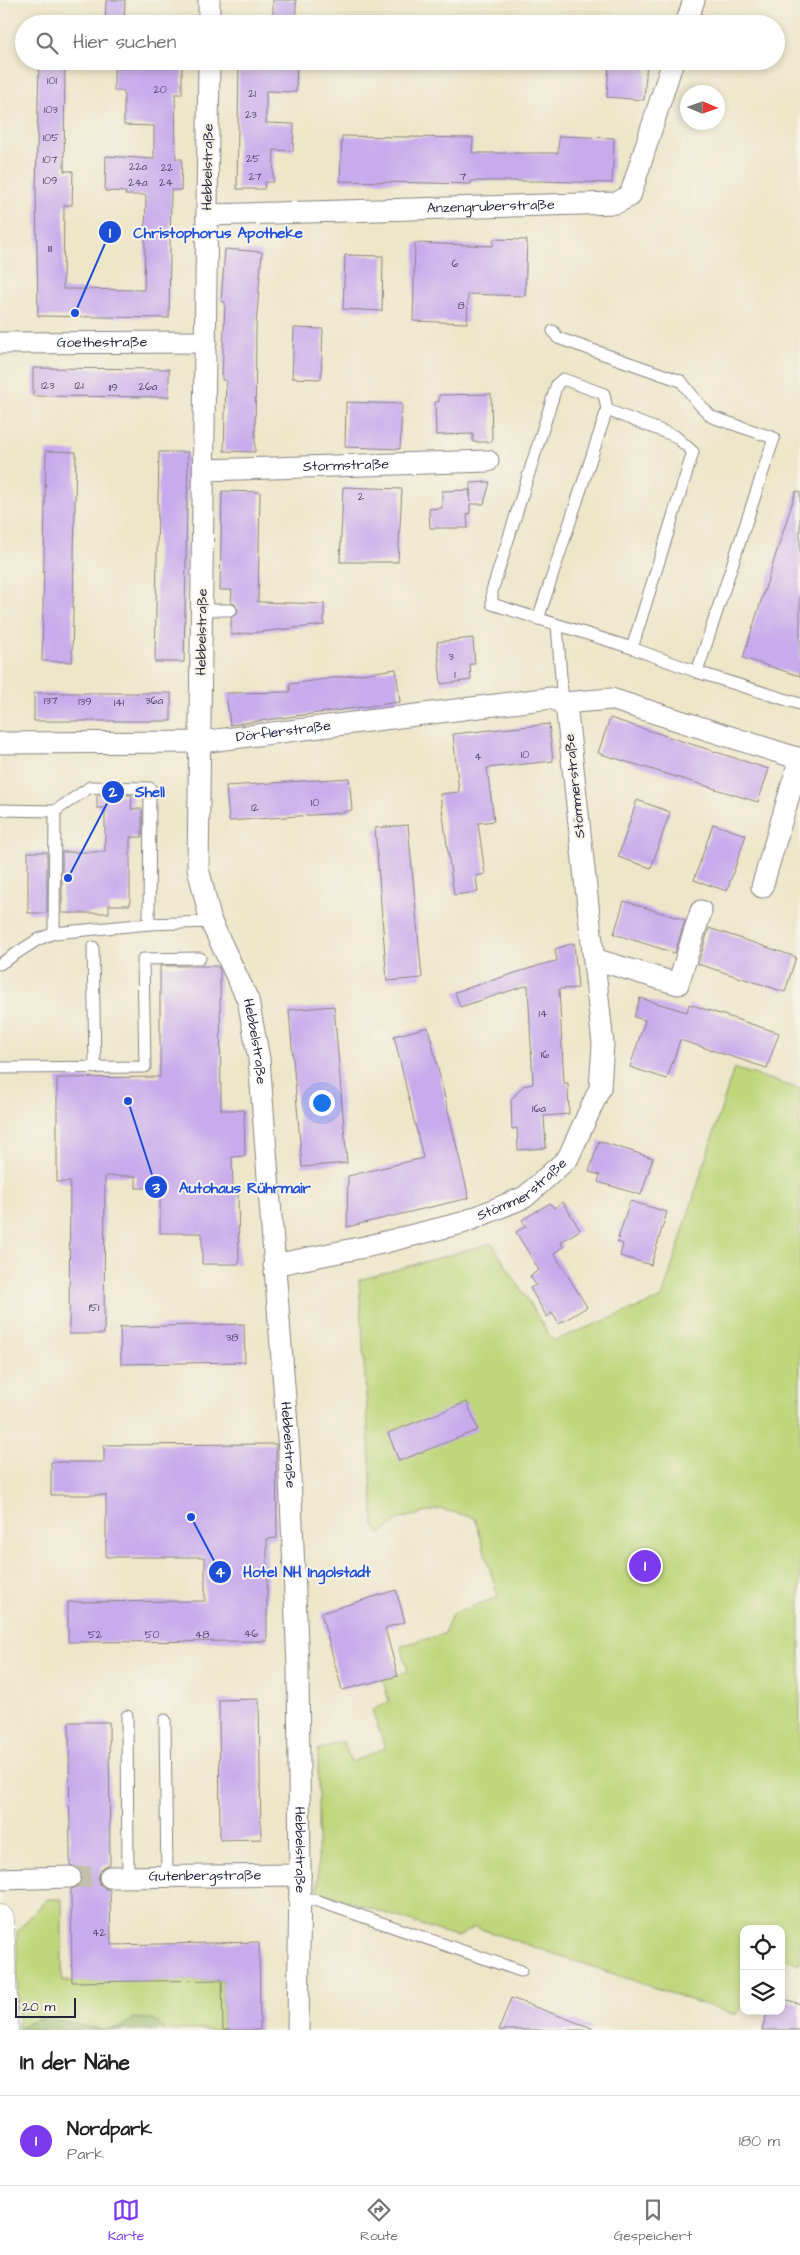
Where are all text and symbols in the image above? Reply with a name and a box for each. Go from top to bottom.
search box [15,15,785,70]
icon: search [33,29,61,57]
text: Hier suchen [73,29,176,56]
house number: 101 [47,73,57,88]
house number: 20 [153,82,167,97]
north arrow [680,85,725,130]
house number: 21 [248,86,256,101]
house number: 103 [44,102,58,117]
house number: 23 [245,107,257,122]
street label: Hebbelstraße [197,123,219,210]
house number: 105 [43,130,59,145]
house number: 25 [246,151,260,166]
house number: 107 [42,152,58,167]
house number: 22a [129,159,147,174]
house number: 22 [161,160,174,175]
house number: 27 [248,169,262,184]
house number: 7 [460,169,467,184]
house number: 109 [43,173,57,188]
house number: 24a [128,175,148,190]
house number: 24 [159,175,173,190]
street label: Anzengruberstraße [427,195,555,219]
callout: Christophorus Apotheke [98,217,312,247]
text: 1 [109,223,111,244]
text: Christophorus Apotheke [133,223,303,244]
house number: 111 [48,241,53,256]
house number: 6 [452,256,459,271]
house number: 8 [457,298,465,313]
street label: Goethestraße [57,332,148,353]
house number: 123 [41,378,55,393]
house number: 121 [74,378,84,393]
house number: 26a [139,379,158,394]
house number: 119 [108,380,118,395]
street label: Stormstraße [302,454,390,477]
house number: 2 [358,489,365,504]
street label: Hebbelstraße [191,588,213,675]
house number: 3 [448,649,454,664]
house number: 1 [454,667,456,682]
house number: 137 [44,693,58,708]
house number: 36a [145,693,163,708]
house number: 139 [78,694,92,709]
house number: 141 [114,695,125,710]
street label: Dörflerstraße [235,716,332,748]
street label: Stömmerstraße [560,732,590,839]
house number: 10 [521,747,529,762]
house number: 4 [474,749,482,764]
callout: Shell [101,777,175,807]
text: 2 [108,782,118,803]
text: Shell [134,782,166,803]
house number: 10 [311,795,319,810]
house number: 12 [251,800,260,815]
street label: Hebbelstraße [238,997,271,1085]
house number: 14 [539,1006,548,1021]
house number: 16 [541,1047,549,1062]
your location [309,1090,335,1116]
house number: 16a [532,1101,546,1116]
street label: Stömmerstraße [474,1153,572,1226]
callout: Autohaus Rührmair [144,1172,321,1202]
text: 3 [151,1178,160,1199]
text: Autohaus Rührmair [179,1178,312,1199]
house number: 151 [89,1300,100,1315]
house number: 38 [226,1330,238,1345]
street label: Hebbelstraße [275,1401,301,1489]
pin: 1 [629,1547,661,1585]
callout: Hotel NH Ingolstadt [208,1557,381,1587]
text: 4 [215,1562,226,1583]
text: Hotel NH Ingolstadt [243,1562,372,1585]
house number: 46 [244,1626,258,1641]
house number: 52 [88,1627,103,1642]
house number: 50 [145,1627,159,1642]
house number: 48 [195,1627,209,1642]
street label: Hebbelstraße [289,1806,310,1894]
street label: Gutenbergstraße [149,1865,262,1887]
house number: 42 [92,1925,107,1940]
map controls [740,1925,785,2015]
button: locate [740,1925,785,1970]
button: layers [740,1970,785,2015]
scale bar [15,1995,76,2018]
text: 20 m [22,1997,55,2017]
text: In der Nähe [20,2048,130,2077]
text: Nordpark [67,2116,152,2143]
text: 1 [35,2130,37,2152]
text: 180 m [739,2130,780,2152]
text: Park [67,2143,104,2165]
tab: Karte [108,2196,144,2246]
tab: Route [360,2196,398,2246]
tab: Gespeichert [614,2196,692,2246]

